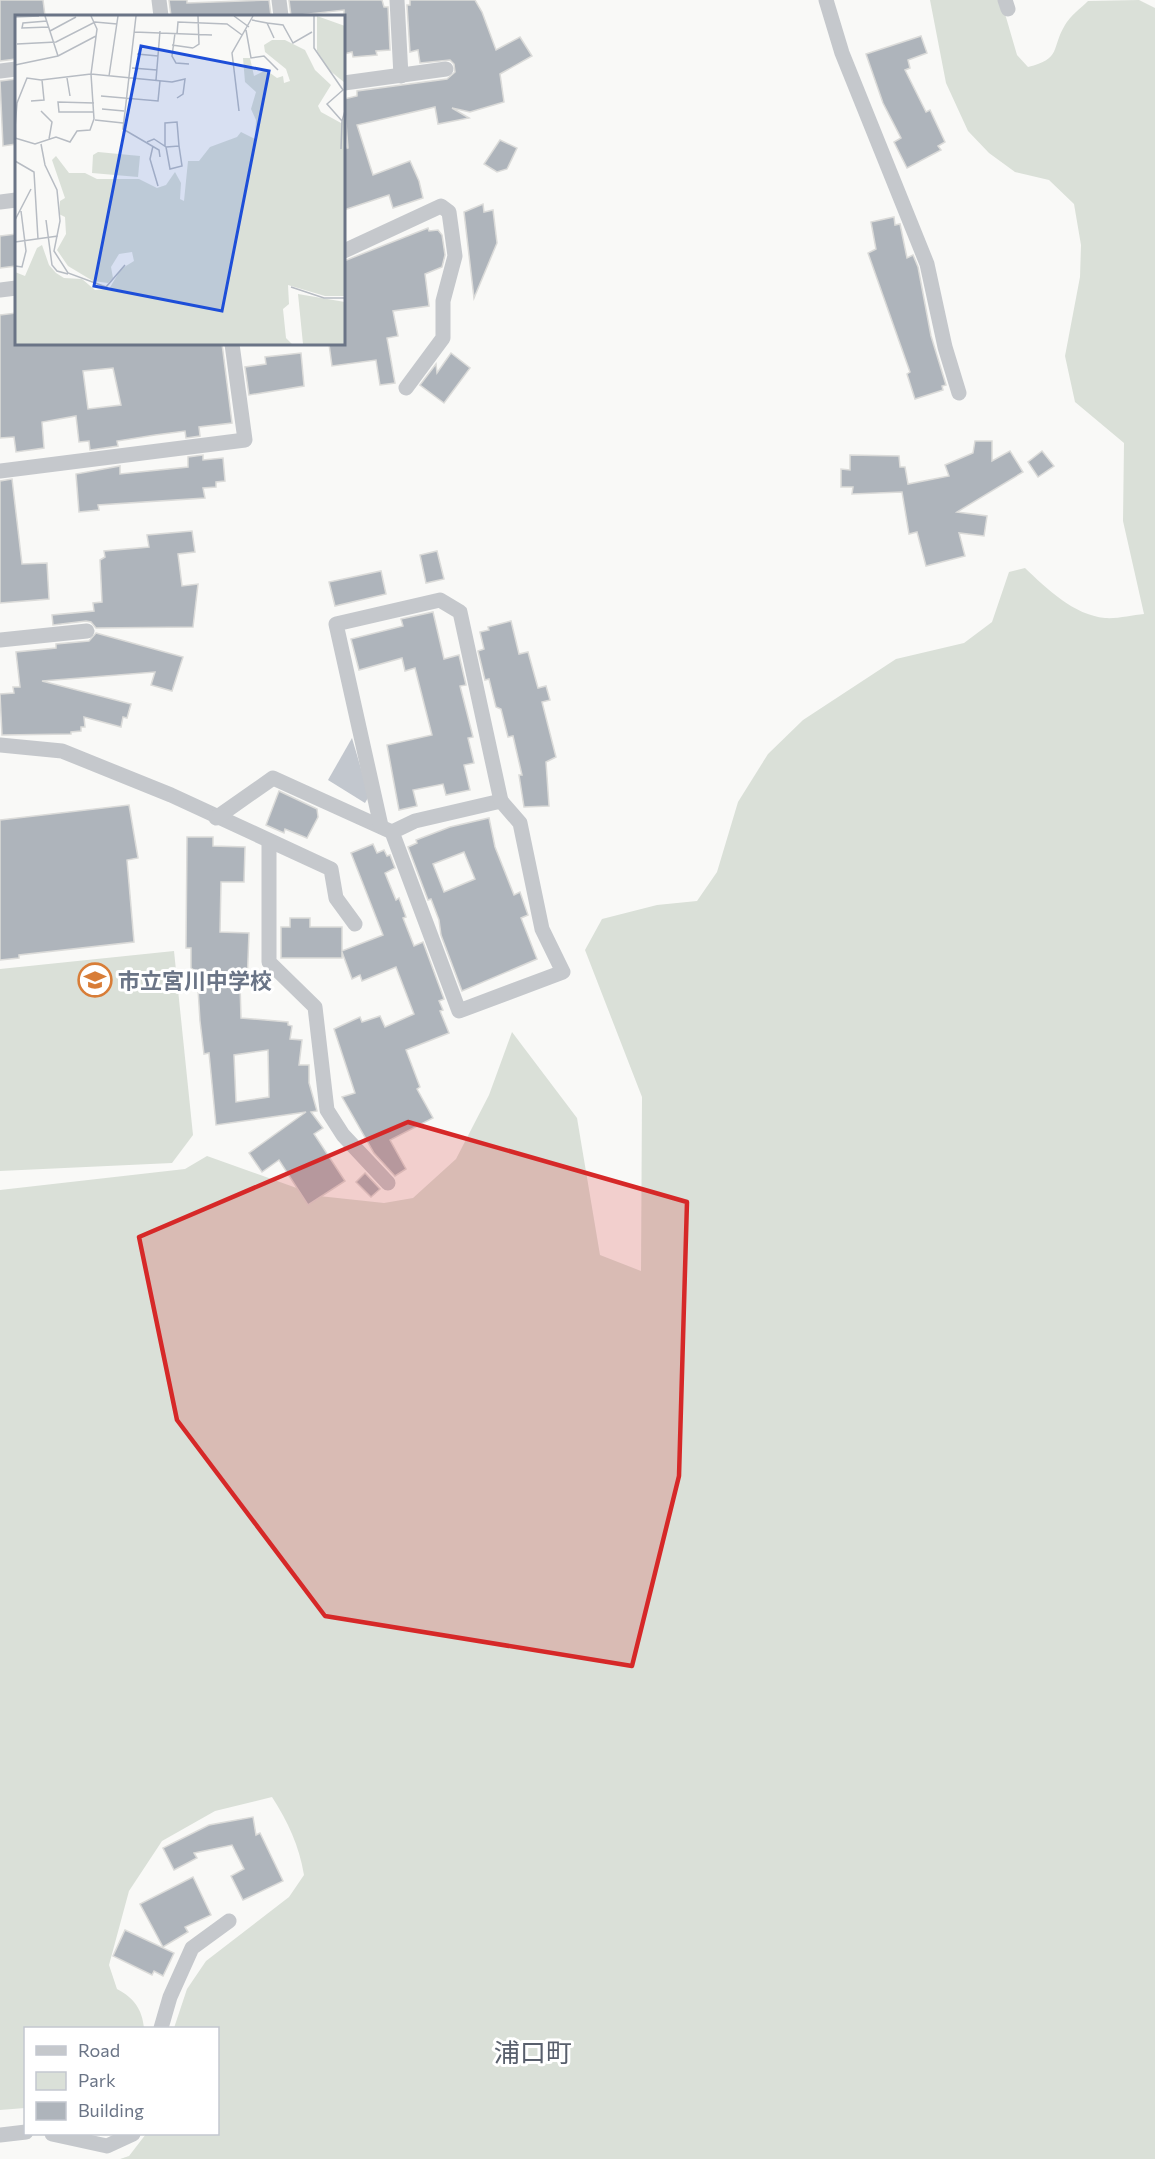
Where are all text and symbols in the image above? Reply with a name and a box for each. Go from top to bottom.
inset map [15,15,345,345]
school or university icon: 市立宮川中学校 [77,962,113,998]
place label: 市立宮川中学校 [118,967,272,994]
legend [24,2027,219,2135]
district label: 浦口町 [494,2036,572,2067]
text: Road [78,2039,120,2061]
text: Park [78,2069,116,2091]
text: Building [78,2099,144,2121]

